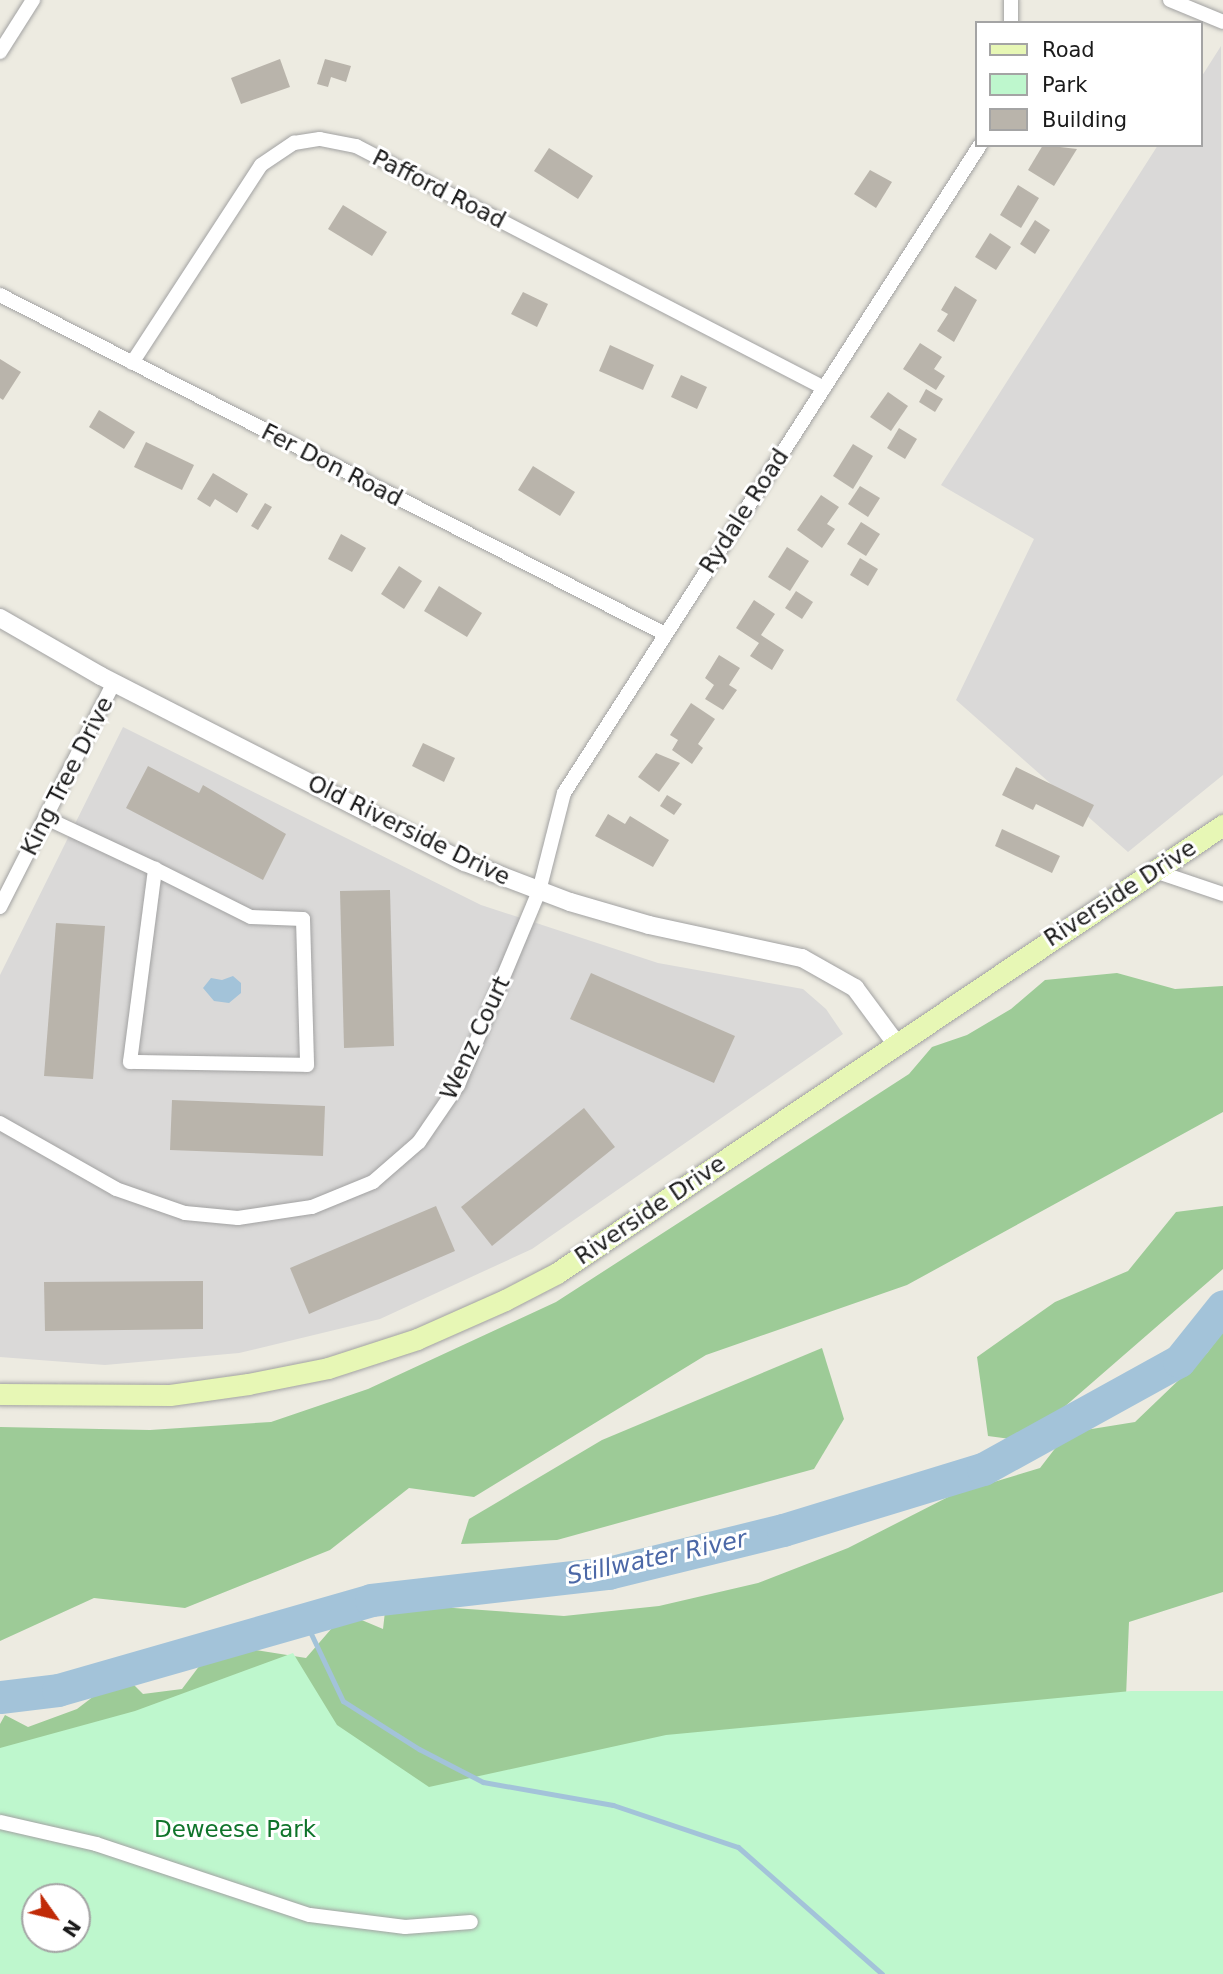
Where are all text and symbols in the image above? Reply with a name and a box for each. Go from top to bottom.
legend [974,21,1202,147]
text: Road [1042,38,1095,62]
text: Park [1042,73,1087,97]
text: Building [1042,108,1127,132]
street label: Pafford Road [368,144,510,234]
street label: Fer Don Road [257,418,407,512]
street label: Rydale Road [694,444,794,578]
street label: King Tree Drive [15,692,119,860]
street label: Old Riverside Drive [303,769,515,891]
street label: Riverside Drive [1039,834,1201,952]
street label: Wenz Court [434,972,516,1104]
street label: Riverside Drive [570,1150,730,1270]
water label: Stillwater River [565,1525,749,1591]
park label: Deweese Park [154,1815,316,1843]
north arrow [21,1883,91,1953]
text: N [58,1916,85,1941]

